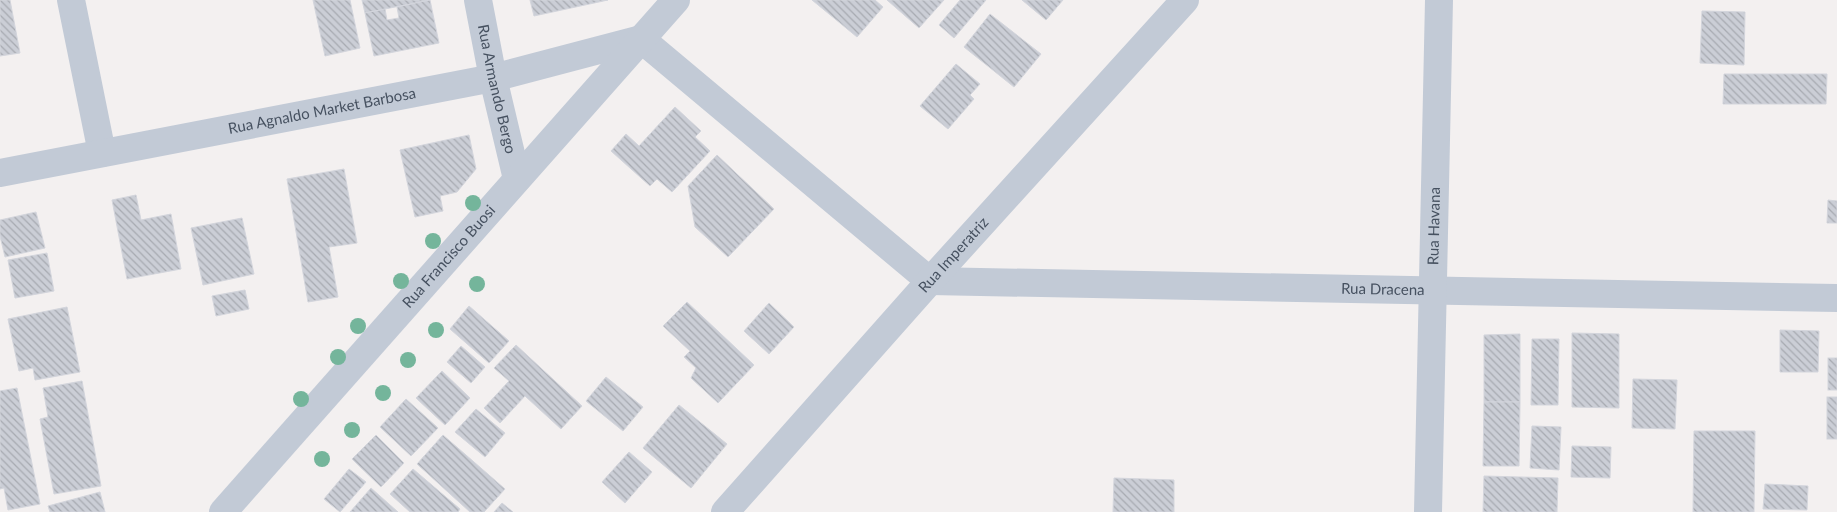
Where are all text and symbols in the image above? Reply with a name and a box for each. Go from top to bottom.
street label: Rua Armando Bergo [475,23,521,155]
street label: Rua Agnaldo Market Barbosa [227,83,417,137]
street label: Rua Havana [1423,187,1443,265]
street label: Rua Francisco Buosi [398,201,498,311]
street label: Rua Imperatriz [914,213,992,296]
street label: Rua Dracena [1341,279,1425,298]

